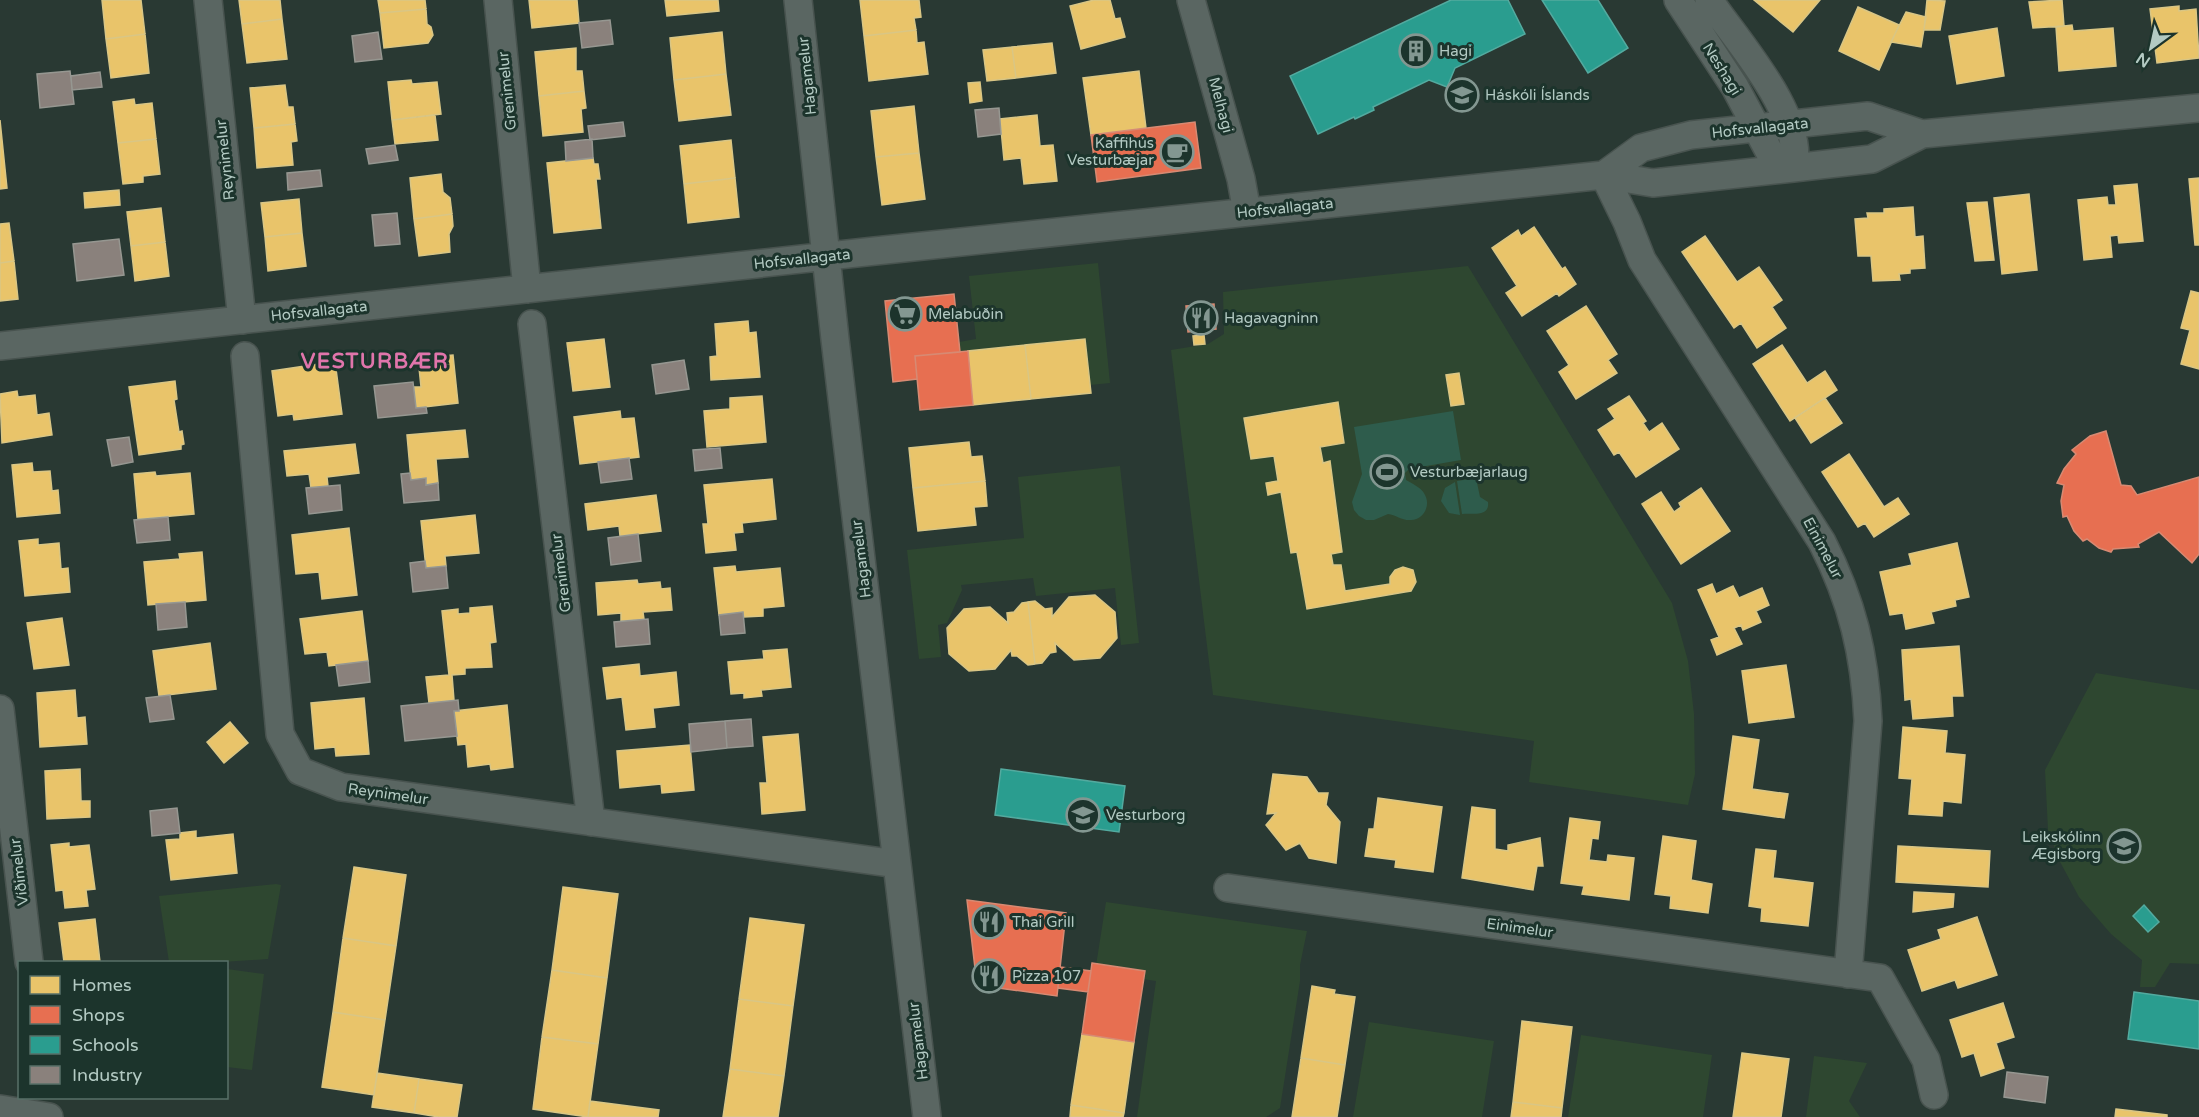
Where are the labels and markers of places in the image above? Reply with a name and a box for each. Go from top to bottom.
building icon: Hagi [1398,33,1434,69]
place label: Hagi [1439,42,1472,60]
school or university icon: Háskóli Íslands [1444,77,1480,113]
place label: Háskóli Íslands [1485,86,1590,104]
place label: Kaffihús Vesturbæjar [1067,134,1154,169]
cafe icon: Kaffihús Vesturbæjar [1159,134,1195,170]
supermarket icon: Melabúðin [887,296,923,332]
restaurant icon: Hagavagninn [1183,300,1219,336]
place label: Melabúðin [928,305,1003,323]
place label: Hagavagninn [1224,309,1318,327]
sports icon: Vesturbæjarlaug [1369,454,1405,490]
place label: Vesturbæjarlaug [1410,463,1528,481]
school or university icon: Vesturborg [1065,797,1101,833]
place label: Vesturborg [1106,806,1185,824]
place label: Leikskólinn Ægisborg [2022,828,2101,863]
school or university icon: Leikskólinn Ægisborg [2106,828,2142,864]
restaurant icon: Thai Grill [971,904,1007,940]
place label: Thai Grill [1012,913,1075,931]
restaurant icon: Pizza 107 [971,958,1007,994]
place label: Pizza 107 [1012,967,1081,985]

